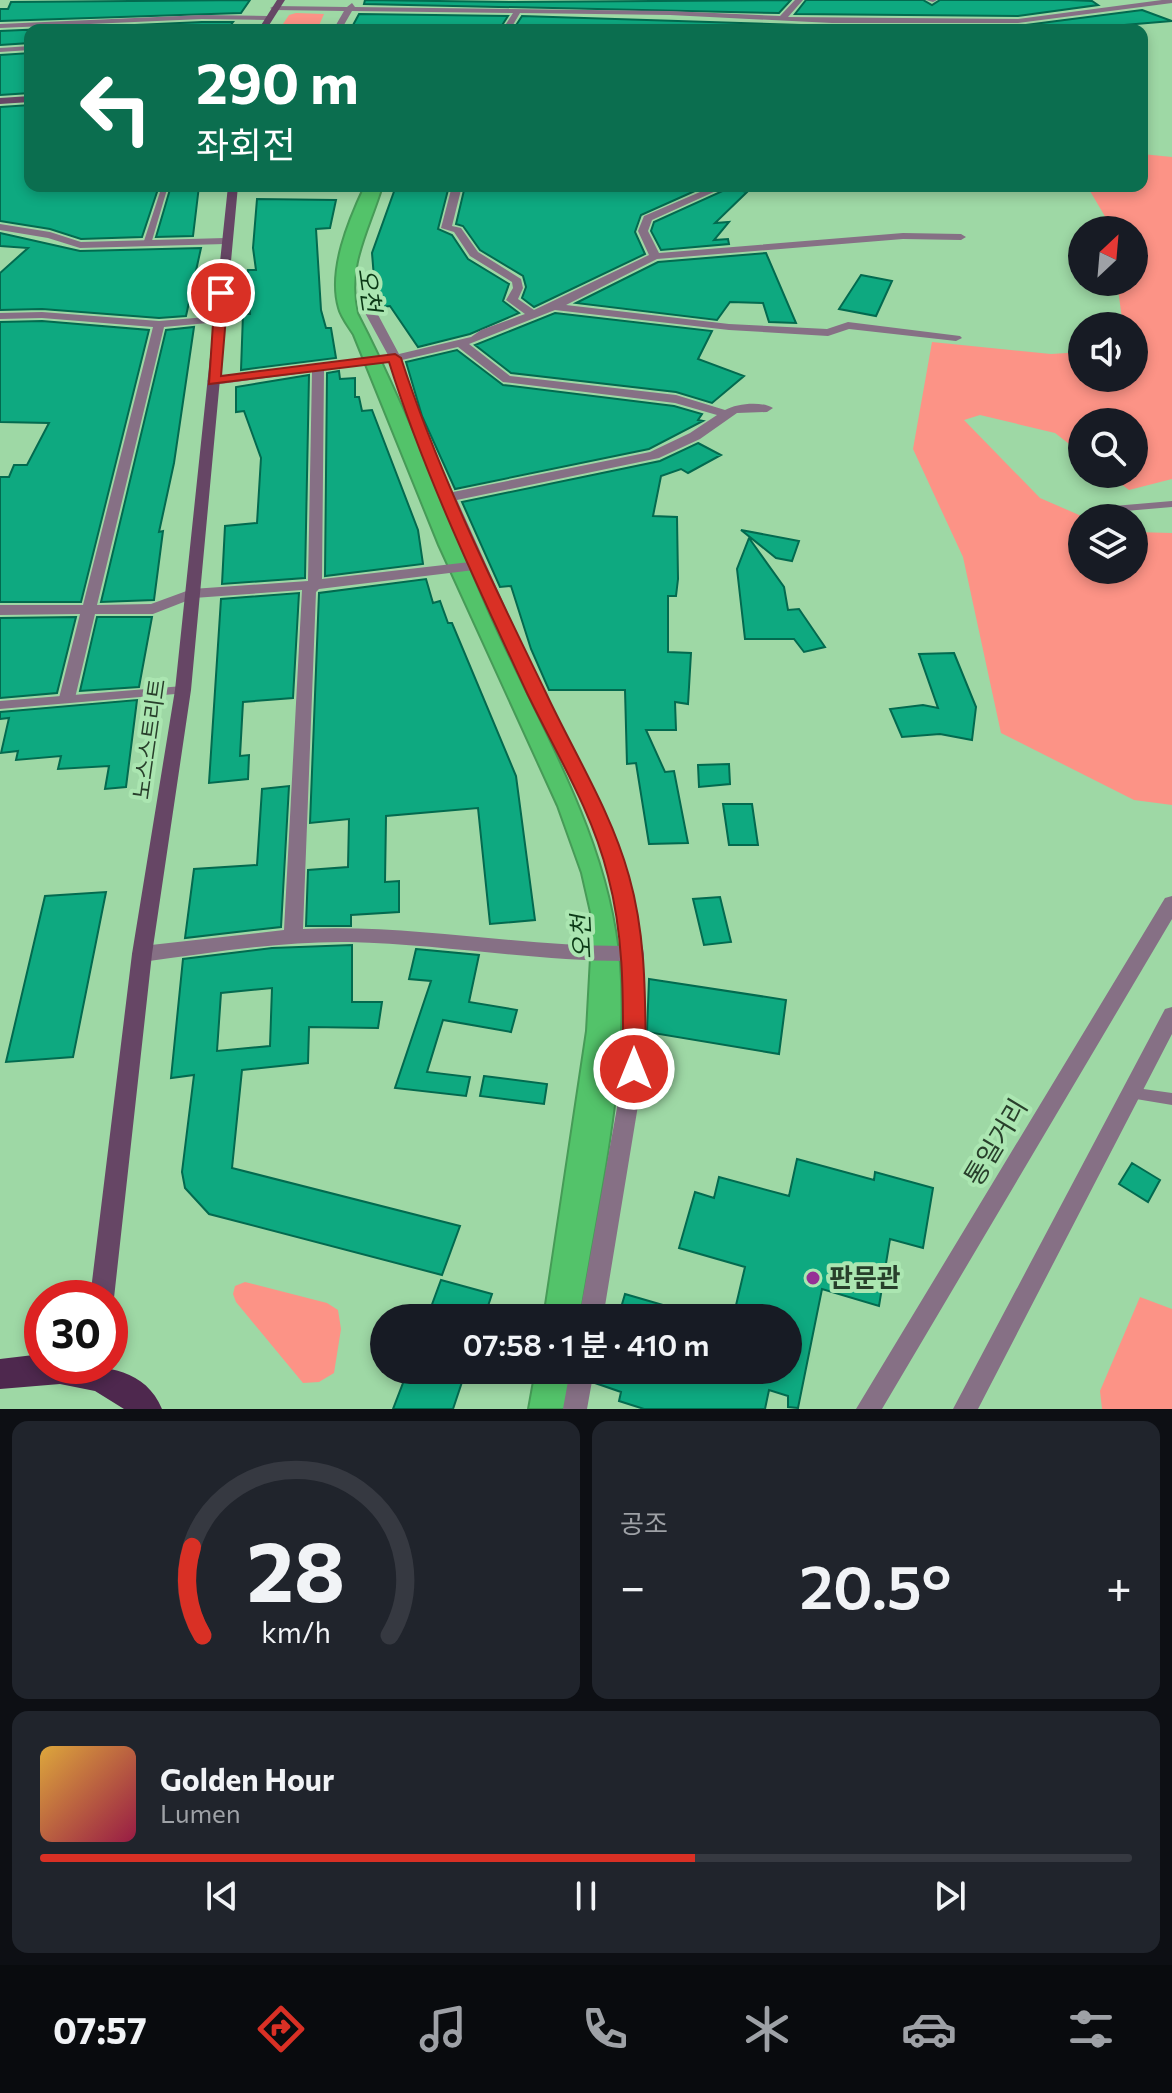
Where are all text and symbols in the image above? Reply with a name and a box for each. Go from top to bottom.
text: 290 m [196,47,359,116]
icon: left [64,56,168,160]
text: 좌회전 [196,121,295,165]
north arrow [1068,216,1148,296]
map controls [1068,216,1148,584]
pin [187,259,255,327]
water label: 오천 [353,266,388,317]
icon: arrive [199,271,243,315]
button: sound [1068,312,1148,392]
button: search [1068,408,1148,488]
button: layers [1068,504,1148,584]
street label: 노스스트리트 [127,677,170,801]
water label: 오천 [565,911,596,960]
position arrow [592,1027,676,1111]
street label: 통일거리 [957,1092,1033,1190]
place label: 판문관 [829,1261,901,1292]
marker: 판문관 [804,1269,822,1287]
speed limit sign: 30 [24,1280,128,1384]
text: 07:58 · 1 분 · 410 m [463,1325,709,1362]
text: 공조 [620,1507,668,1538]
text: 28 [247,1517,345,1619]
text: 20.5° [800,1548,952,1621]
text: − [620,1558,645,1612]
text: + [1106,1558,1132,1612]
text: km/h [261,1614,331,1649]
text: Golden Hour [160,1760,334,1797]
text: Lumen [160,1797,241,1828]
icon: previous [200,1874,244,1918]
icon: pause [564,1874,608,1918]
icon: next [928,1874,972,1918]
icon: directions [253,2001,309,2057]
icon: music [415,2001,471,2057]
icon: phone [577,2001,633,2057]
icon: climate [739,2001,795,2057]
icon: car [901,2001,957,2057]
icon: filters [1063,2001,1119,2057]
text: 07:57 [53,2007,147,2051]

